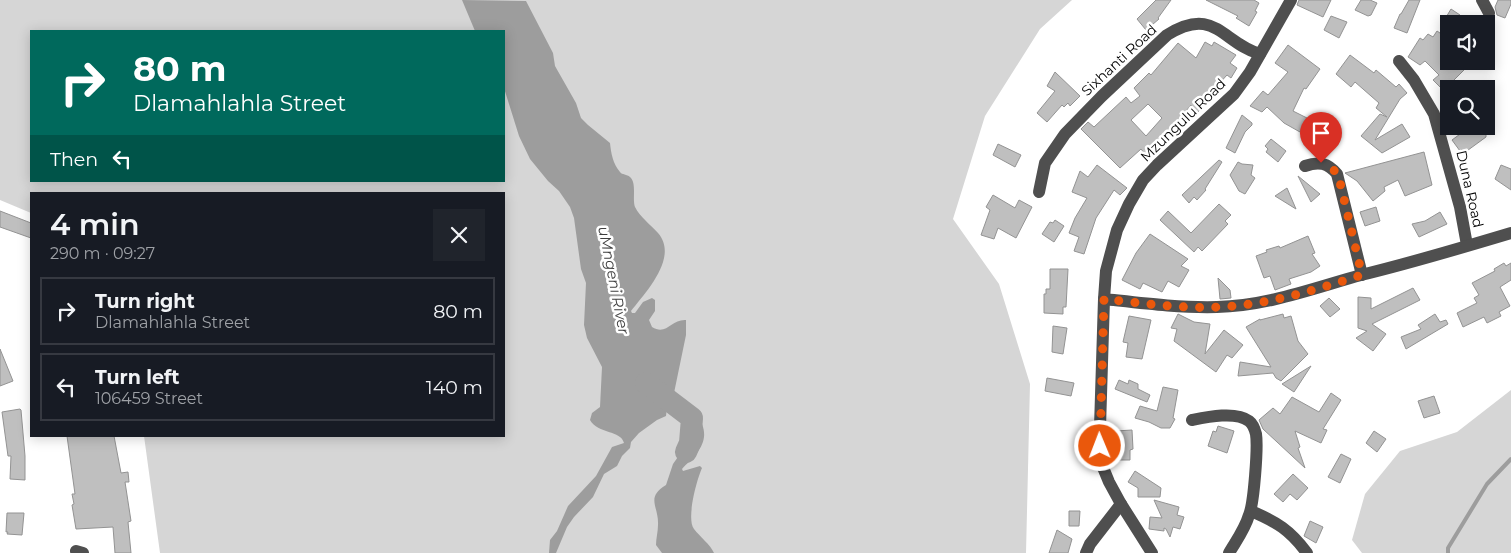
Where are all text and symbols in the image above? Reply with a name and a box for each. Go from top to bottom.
map controls [1440,15,1495,135]
button: sound [1440,15,1495,70]
street label: Sixhanti Road [1077,20,1161,100]
text: 80 m [133,47,227,90]
icon: right [50,50,115,115]
street label: Mzungulu Road [1137,75,1229,165]
button: search [1440,80,1495,135]
text: Dlamahlahla Street [133,90,346,117]
pin [1300,112,1342,163]
icon: arrive [1307,119,1335,147]
icon: left [108,145,136,173]
text: Then [50,148,98,171]
street label: Duna Road [1452,149,1488,229]
text: 4 min [50,206,139,243]
button: close [433,209,485,261]
water label: uMngeni River [594,224,634,337]
text: 290 m · 09:27 [50,244,155,263]
text: Turn right [95,290,195,313]
icon: right [52,297,80,325]
text: 80 m [433,300,483,323]
text: Dlamahlahla Street [95,313,250,332]
text: Turn left [95,366,180,389]
icon: left [52,373,80,401]
text: 140 m [426,376,483,399]
text: 106459 Street [95,389,203,408]
position arrow [1073,419,1125,471]

